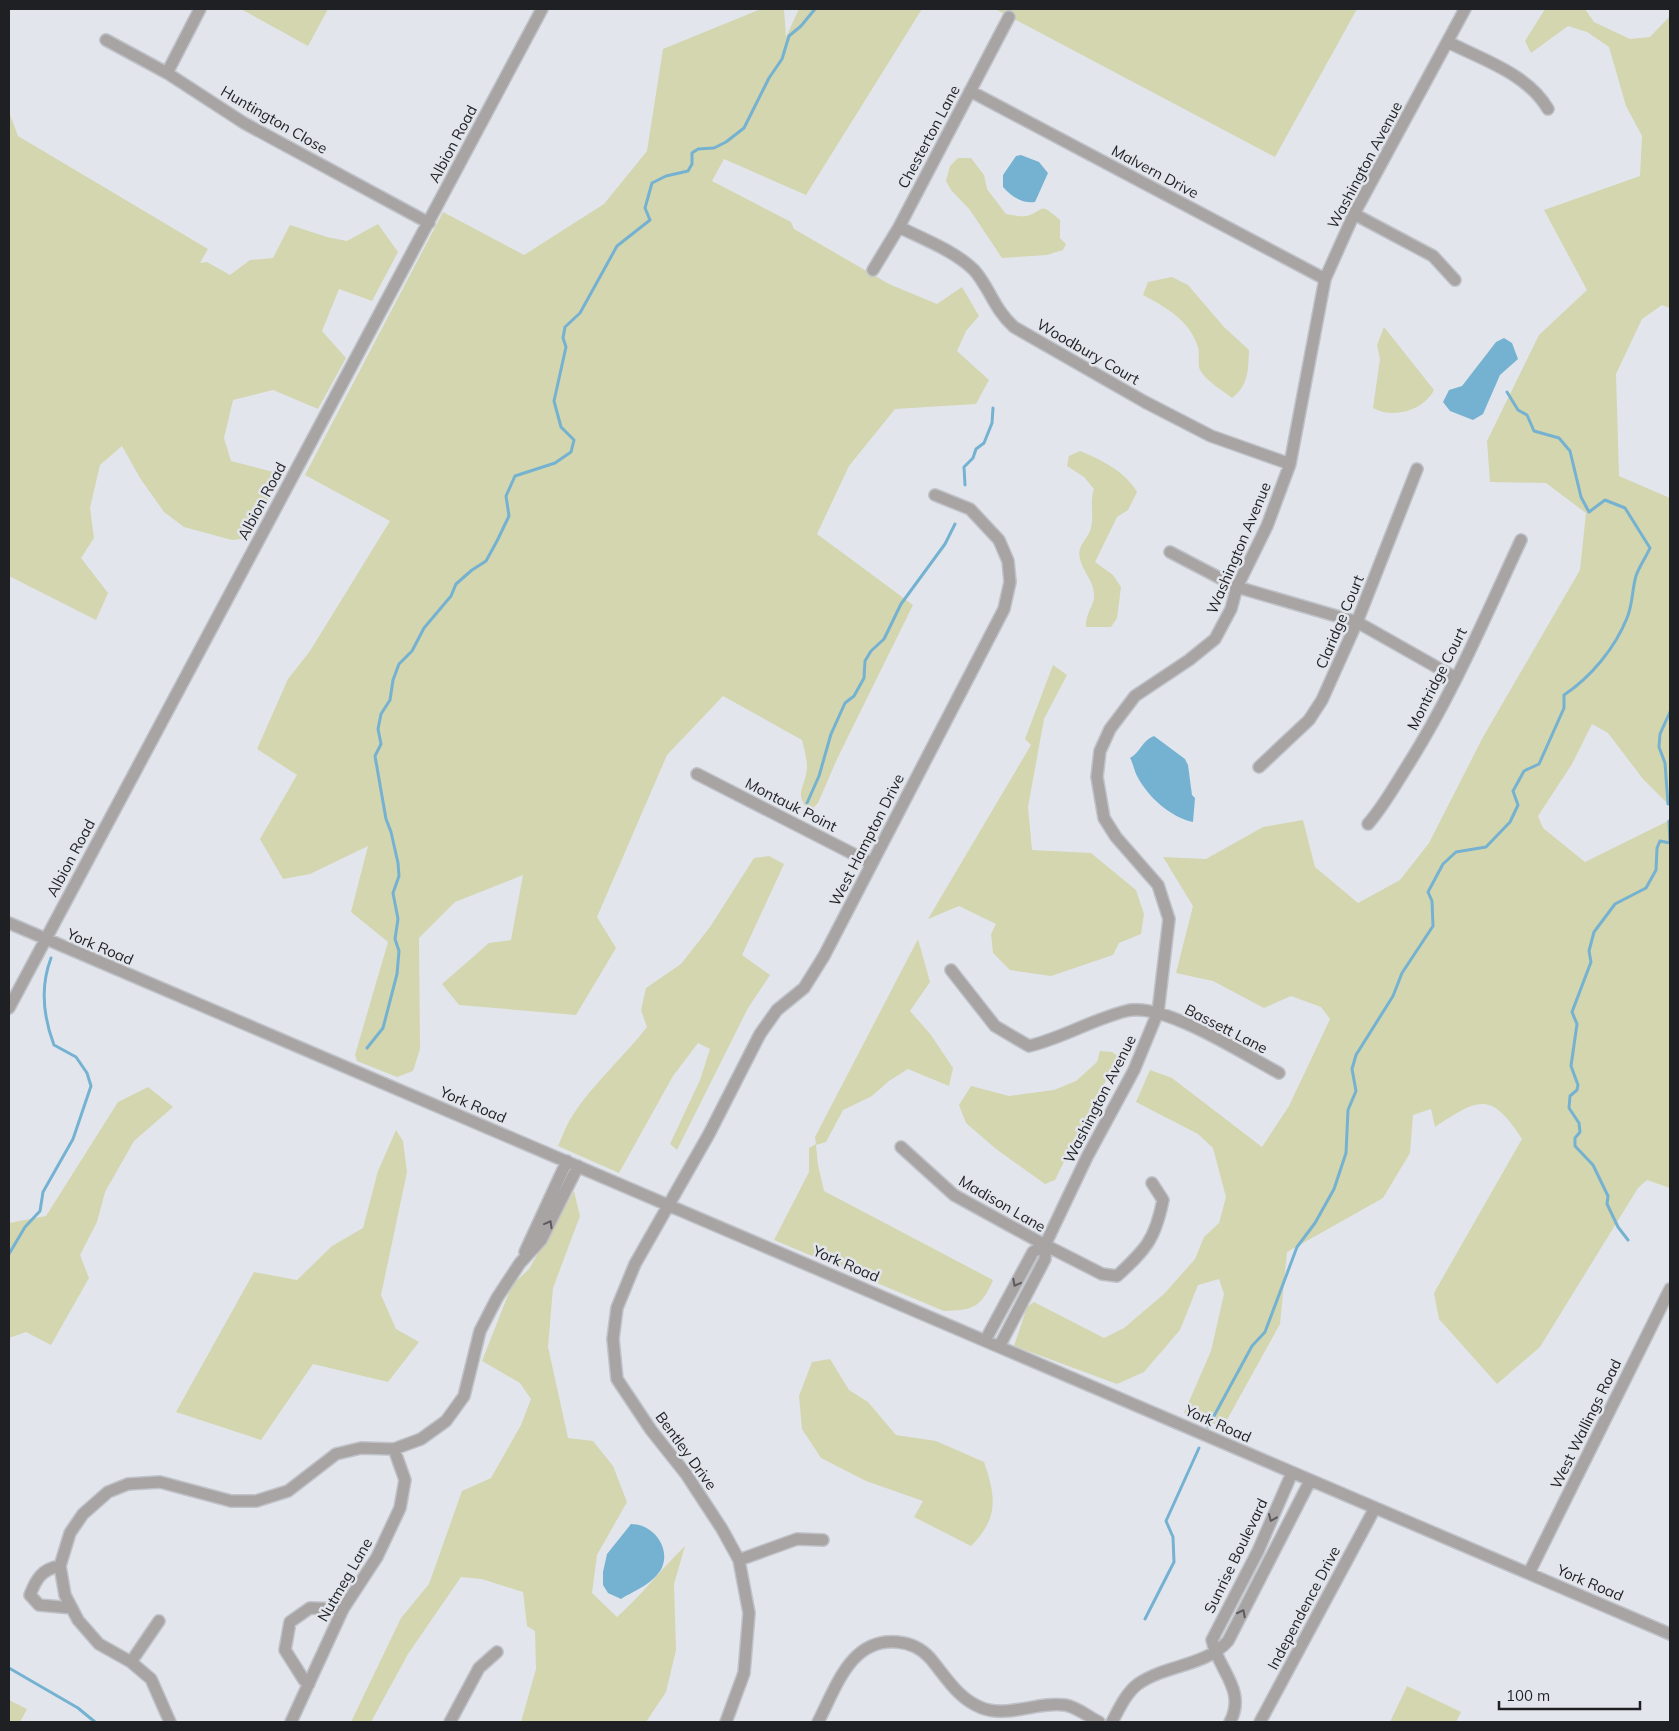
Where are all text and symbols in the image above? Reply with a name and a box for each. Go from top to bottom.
street label: Huntington Close [218,81,331,158]
street label: Chesterton Lane [893,82,964,192]
street label: Washington Avenue [1323,98,1406,232]
street label: Albion Road [424,102,481,186]
street label: Malvern Drive [1108,141,1202,202]
street label: Woodbury Court [1034,314,1143,389]
street label: Albion Road [233,459,290,543]
street label: Washington Avenue [1202,479,1275,616]
street label: Claridge Court [1311,572,1368,672]
street label: Montridge Court [1403,624,1471,733]
street label: West Hampton Drive [825,771,908,909]
street label: Montauk Point [742,773,840,836]
street label: Albion Road [42,816,99,900]
street label: York Road [63,924,136,969]
street label: Bassett Lane [1182,1000,1271,1058]
street label: Washington Avenue [1059,1032,1140,1166]
street label: York Road [436,1082,509,1127]
street label: Madison Lane [955,1171,1049,1236]
one-way arrow [543,1221,553,1230]
street label: York Road [809,1241,882,1286]
one-way arrow [1012,1277,1022,1286]
street label: West Wallings Road [1546,1356,1625,1492]
street label: York Road [1181,1400,1254,1447]
street label: Bentley Drive [652,1408,721,1494]
street label: Sunrise Boulevard [1199,1495,1272,1616]
one-way arrow [1267,1513,1278,1522]
street label: Nutmeg Lane [313,1534,376,1625]
street label: Independence Drive [1263,1543,1344,1673]
street label: York Road [1553,1560,1626,1605]
one-way arrow [1236,1610,1246,1619]
scale bar [1499,1678,1640,1710]
text: 100 m [1506,1686,1550,1705]

